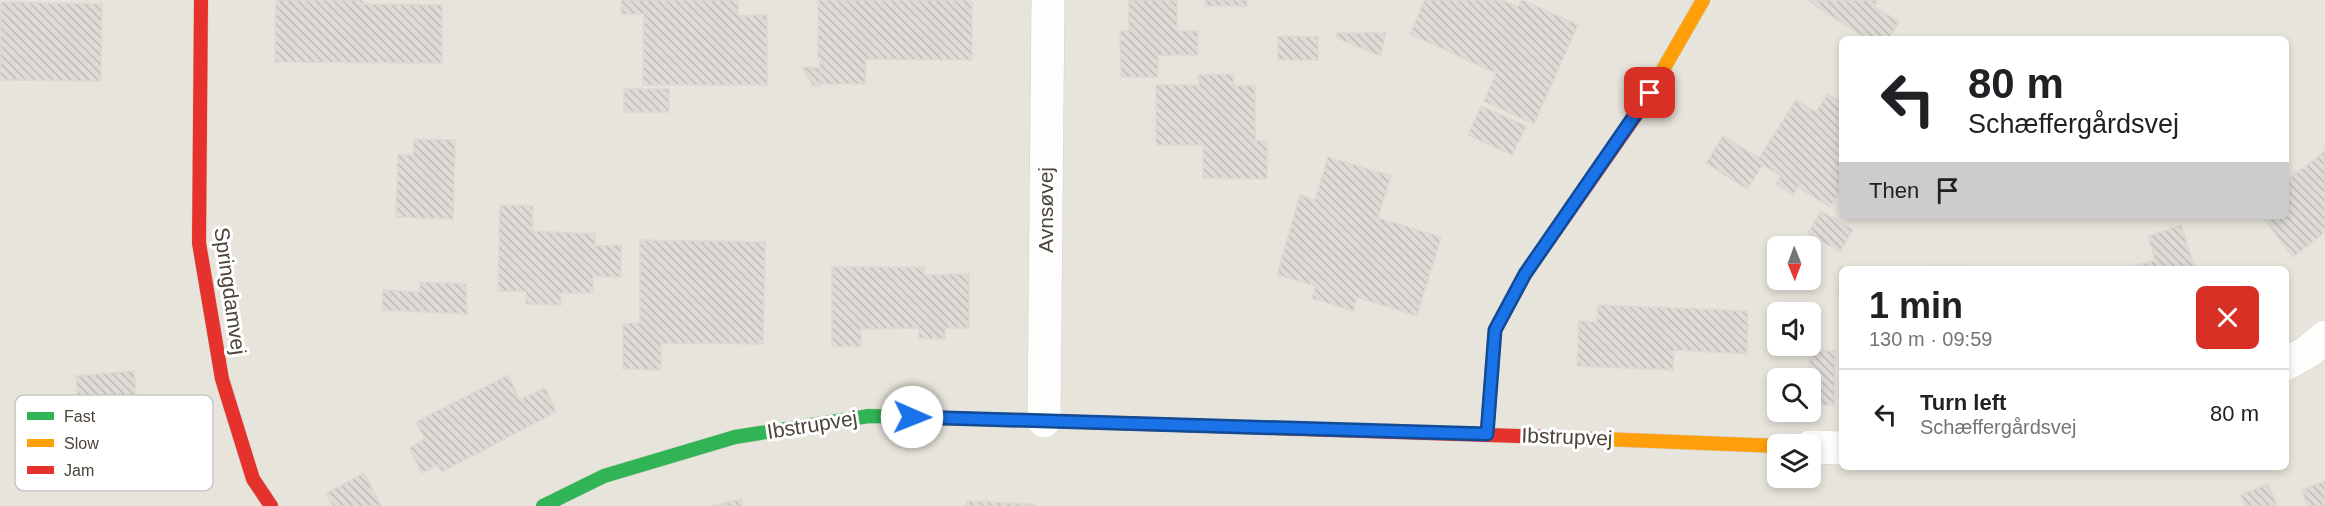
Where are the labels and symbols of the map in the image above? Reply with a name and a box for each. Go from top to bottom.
pin [1624,67,1675,118]
street label: Avnsøvej [1034,167,1057,253]
street label: Springdamvej [210,226,251,356]
north arrow [1767,236,1821,290]
position arrow [880,385,944,449]
legend [15,395,213,491]
street label: Ibstrupvej [765,406,859,443]
text: Fast [64,408,96,425]
street label: Ibstrupvej [1521,423,1613,450]
text: Slow [64,435,99,452]
text: Jam [64,462,94,479]

